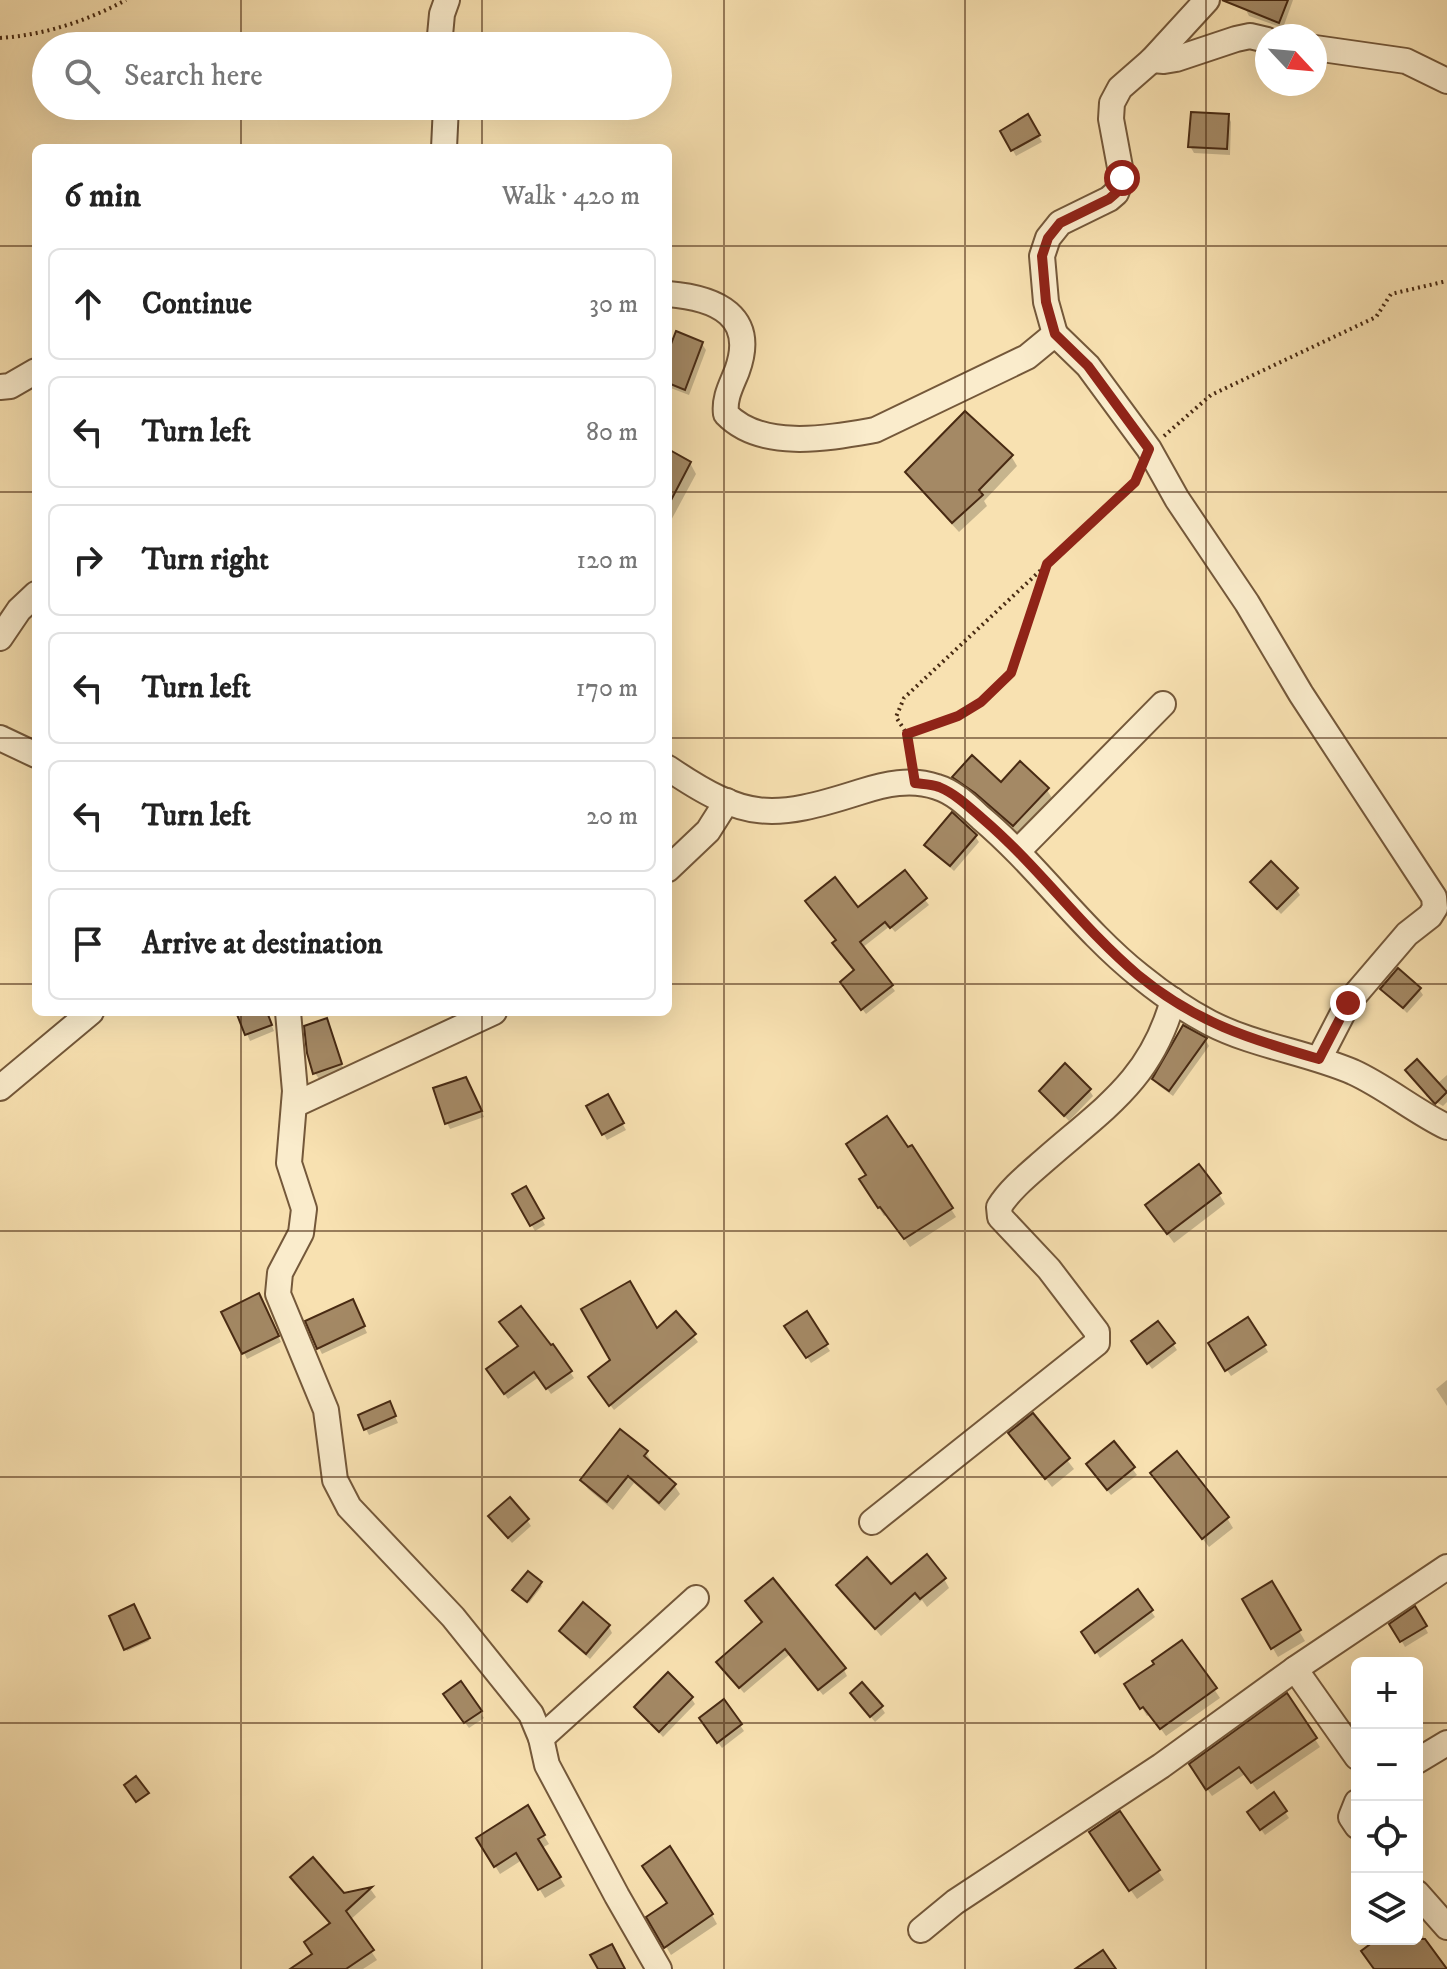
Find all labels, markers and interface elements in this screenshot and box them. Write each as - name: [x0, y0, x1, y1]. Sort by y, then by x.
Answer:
- north arrow: [1255, 24, 1327, 96]
- search box: [32, 32, 672, 120]
- icon: search: [60, 54, 104, 98]
- text: Search here: [124, 58, 263, 95]
- route start: [1104, 160, 1140, 196]
- text: 6 min: [64, 175, 141, 217]
- text: Walk · 420 m: [502, 180, 640, 213]
- icon: ahead: [66, 282, 110, 326]
- text: Continue: [142, 286, 252, 323]
- text: 30 m: [589, 288, 638, 321]
- icon: left: [66, 410, 110, 454]
- text: Turn left: [142, 414, 251, 451]
- text: 80 m: [586, 416, 638, 449]
- icon: right: [66, 538, 110, 582]
- text: Turn right: [142, 542, 269, 579]
- text: 120 m: [577, 544, 638, 577]
- icon: left: [66, 666, 110, 710]
- text: Turn left: [142, 670, 251, 707]
- text: 170 m: [576, 672, 638, 705]
- icon: left: [66, 794, 110, 838]
- text: Turn left: [142, 798, 251, 835]
- text: 20 m: [586, 800, 638, 833]
- icon: arrive: [66, 922, 110, 966]
- text: Arrive at destination: [142, 926, 383, 963]
- route end: [1330, 985, 1366, 1021]
- map controls: [1351, 1657, 1423, 1945]
- button: +: [1351, 1657, 1423, 1729]
- button: −: [1351, 1729, 1423, 1801]
- button: locate: [1351, 1801, 1423, 1873]
- button: layers: [1351, 1873, 1423, 1945]

